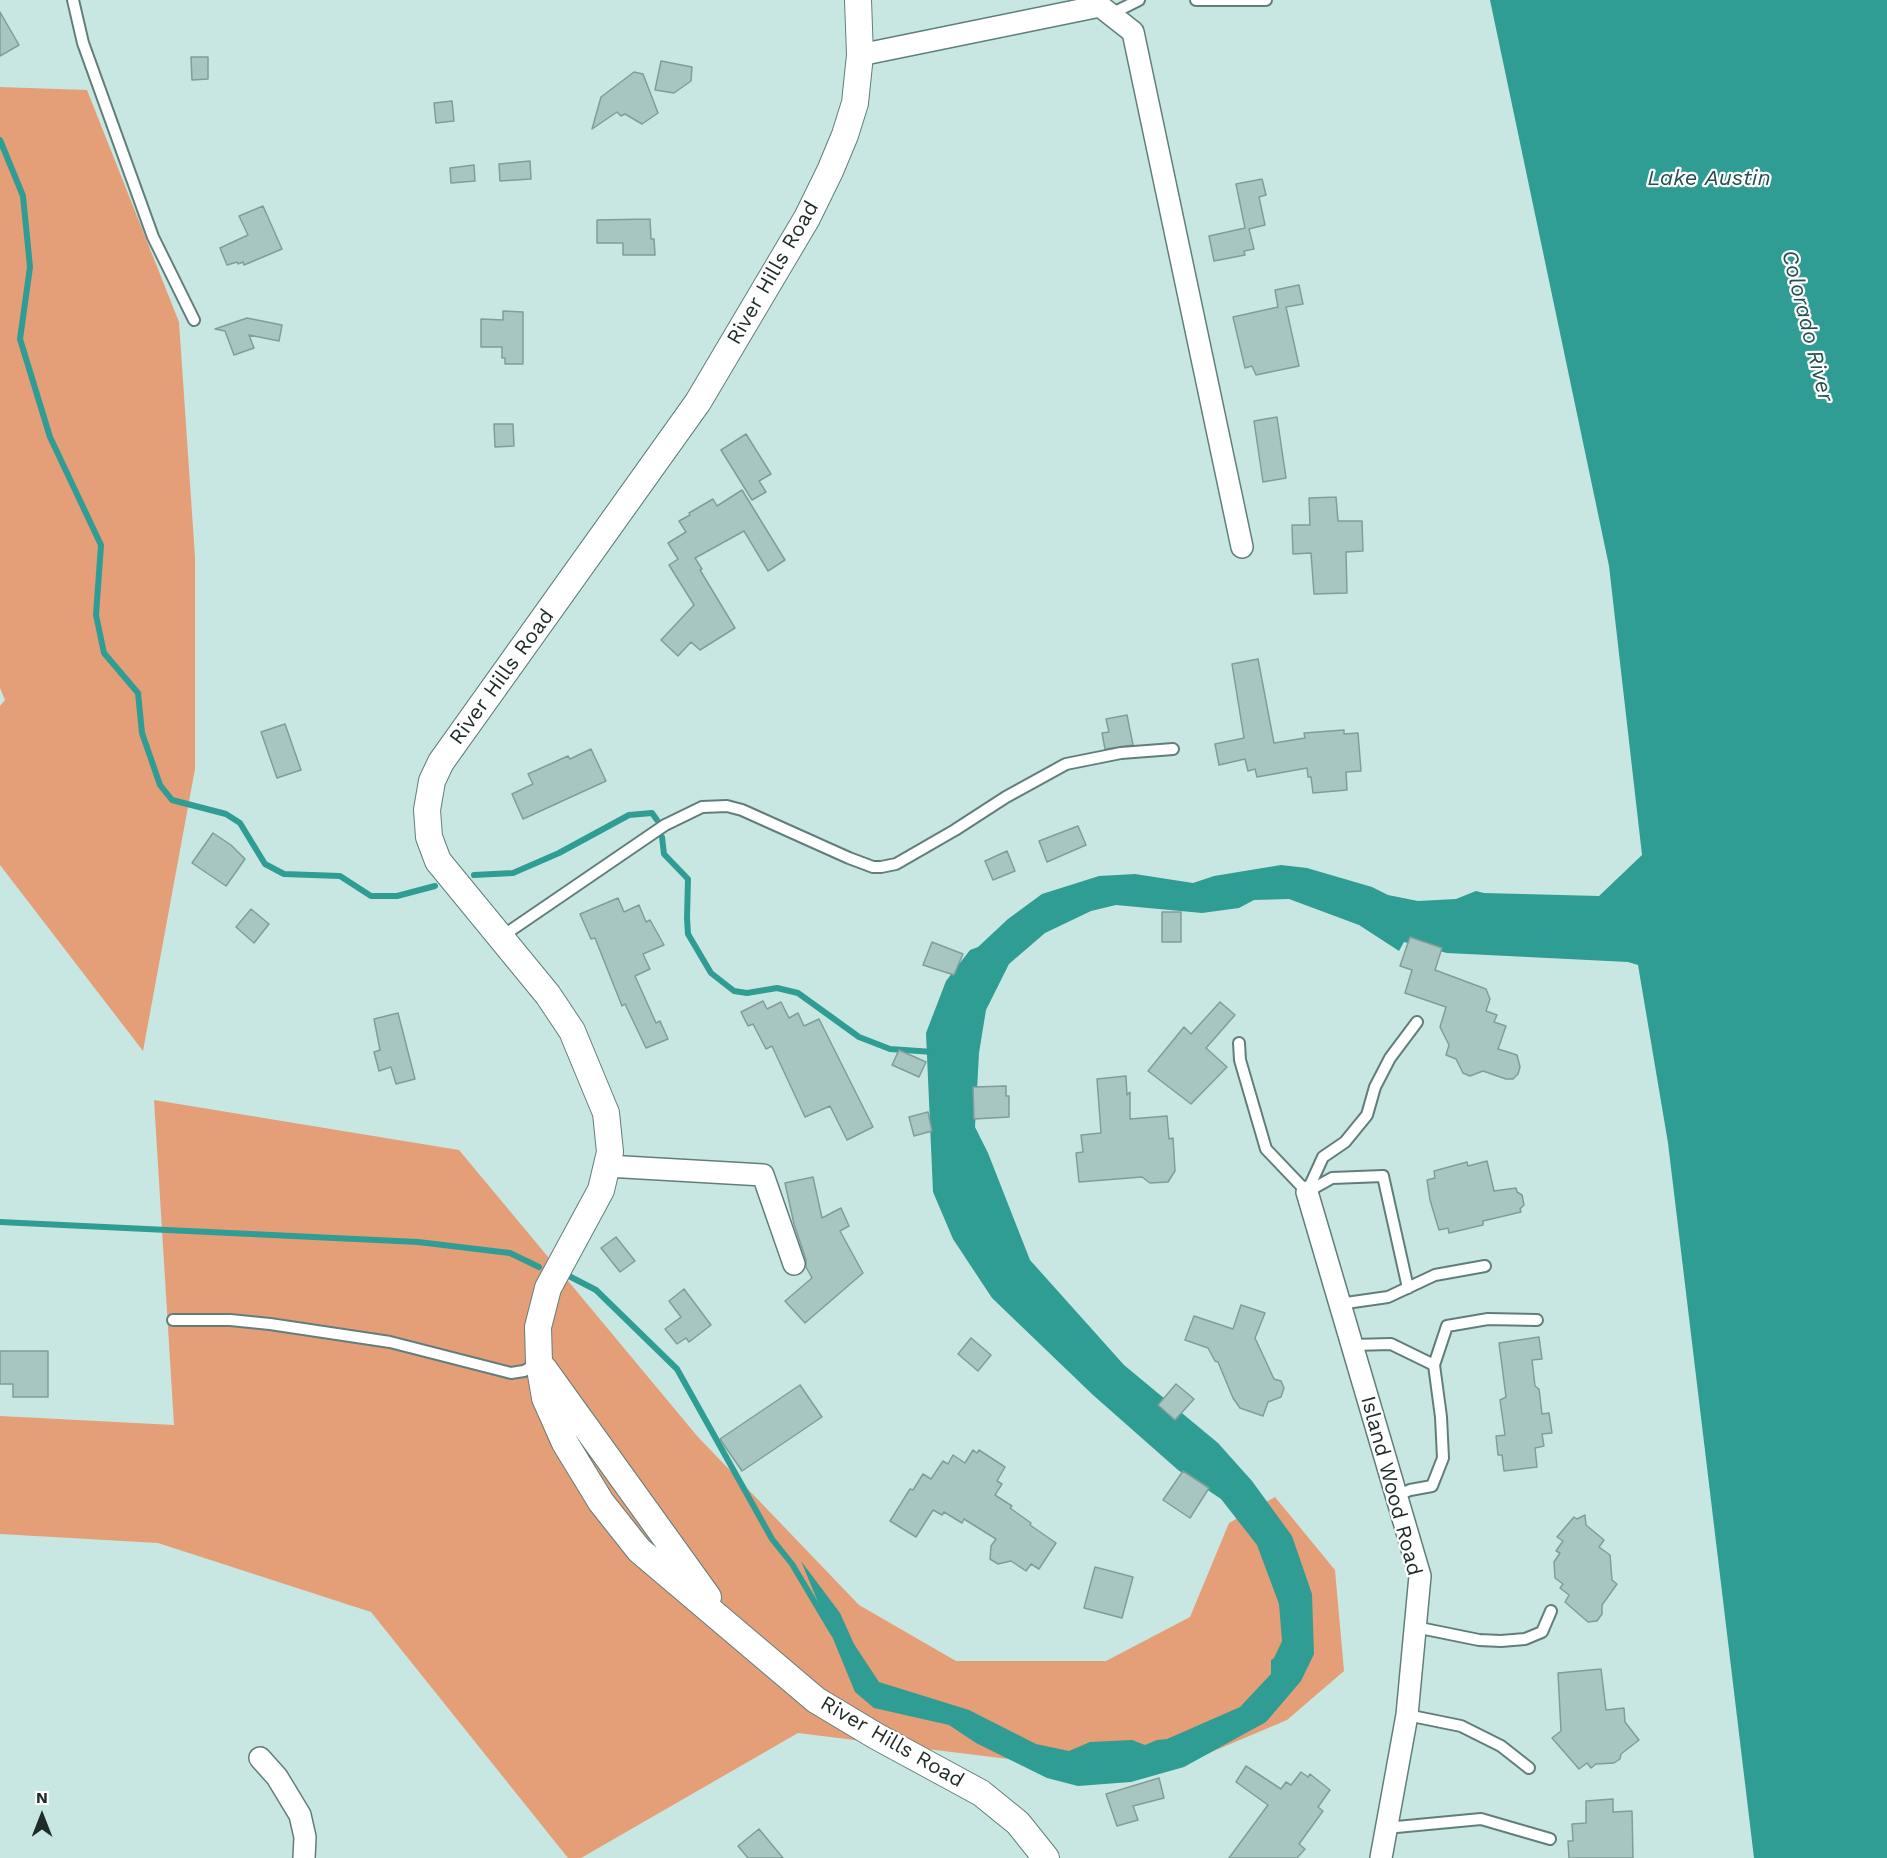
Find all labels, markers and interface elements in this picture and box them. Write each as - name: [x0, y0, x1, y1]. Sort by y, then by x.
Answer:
- water label: Lake Austin: [1647, 166, 1771, 192]
- street label: River Hills Road: [722, 197, 824, 349]
- water label: Colorado River: [1775, 248, 1839, 404]
- street label: River Hills Road: [444, 604, 560, 750]
- street label: Island Wood Road: [1355, 1393, 1427, 1579]
- street label: River Hills Road: [816, 1691, 968, 1793]
- north arrow: [12, 1786, 72, 1846]
- text: N: [36, 1788, 48, 1807]

